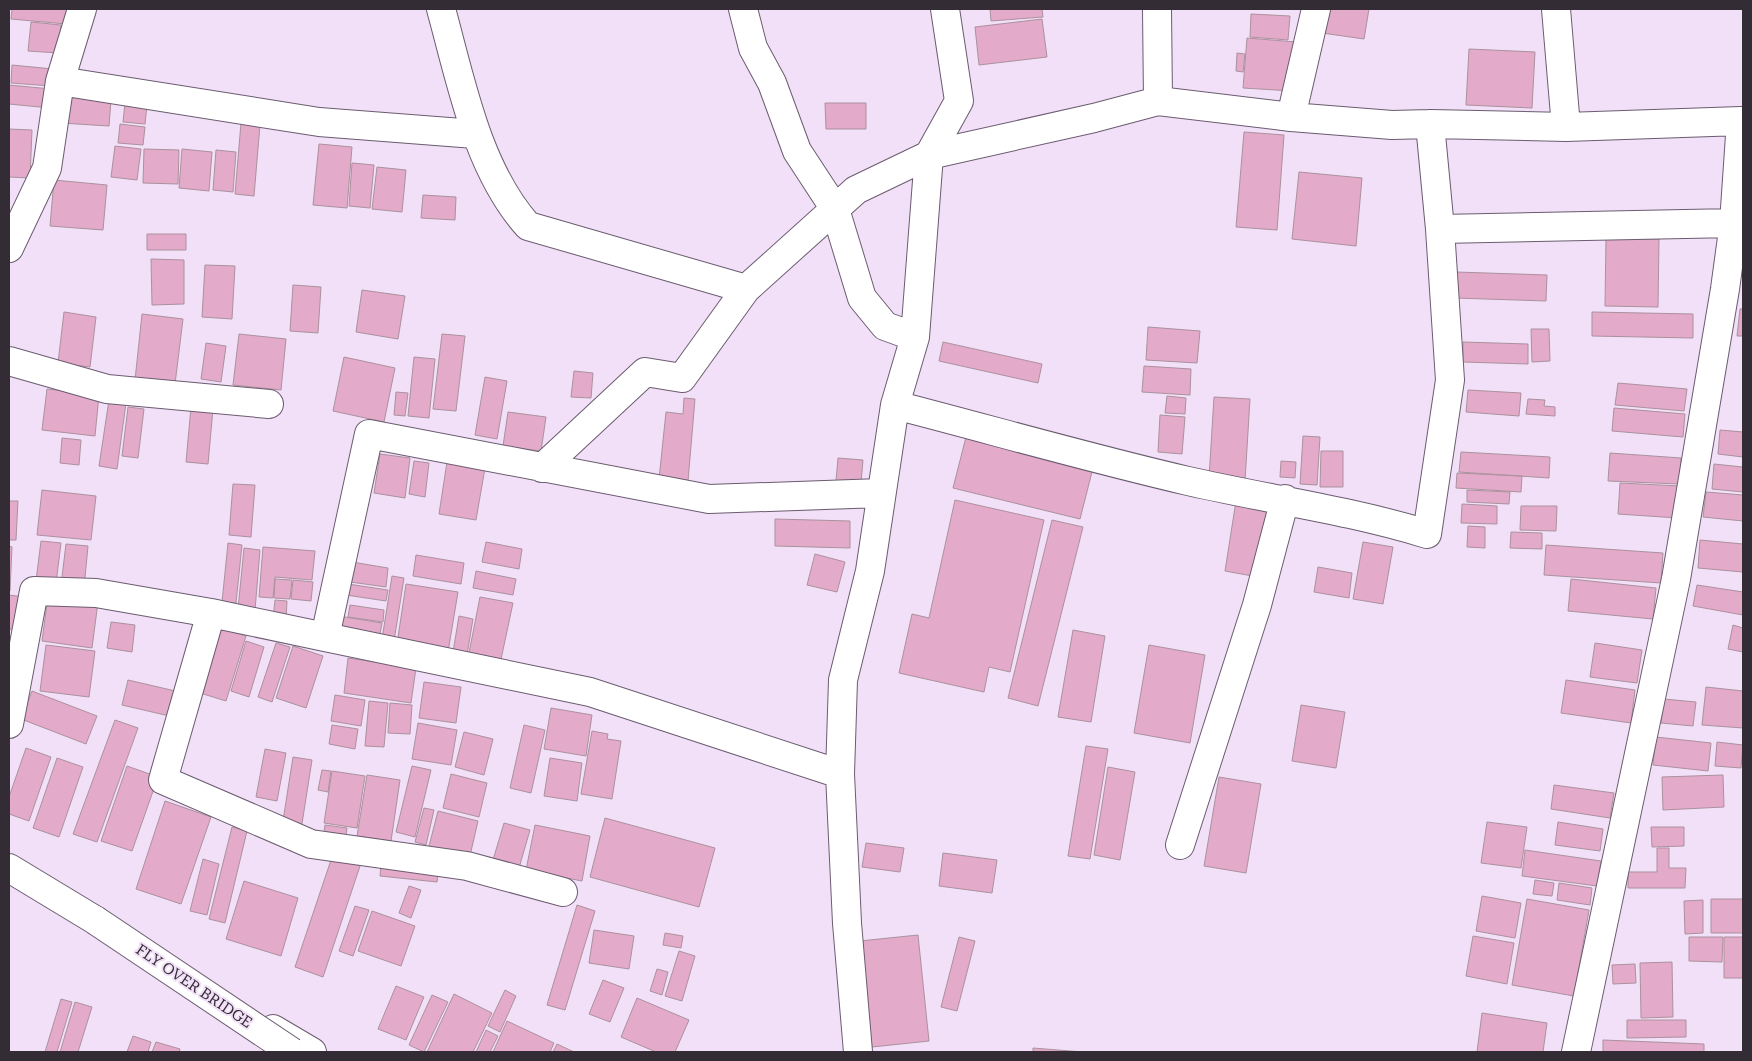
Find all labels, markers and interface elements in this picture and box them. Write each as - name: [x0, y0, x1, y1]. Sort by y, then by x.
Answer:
- street label: FLY OVER BRIDGE: [132, 940, 256, 1032]

